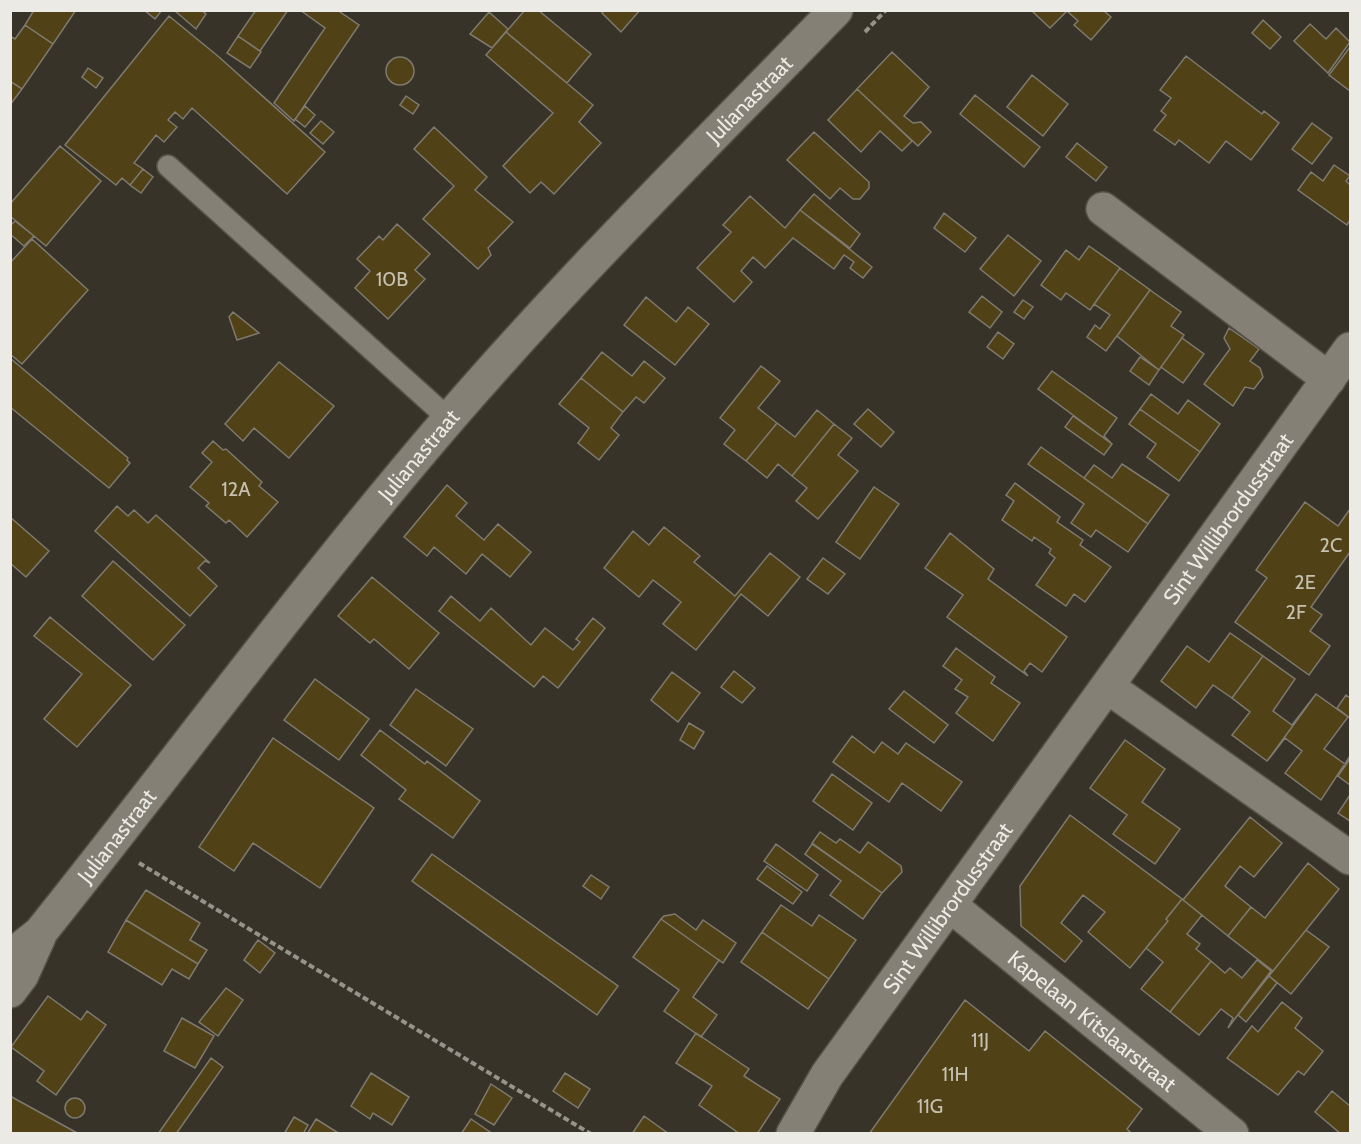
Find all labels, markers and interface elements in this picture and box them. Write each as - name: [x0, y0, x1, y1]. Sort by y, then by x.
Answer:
- street label: Julianastraat: [700, 50, 799, 150]
- house number: 10B: [376, 267, 408, 291]
- street label: Julianastraat: [372, 403, 466, 508]
- street label: Sint Willibrordusstraat: [1158, 427, 1299, 610]
- house number: 12A: [221, 477, 251, 501]
- house number: 2C: [1320, 533, 1342, 557]
- house number: 2E: [1294, 570, 1316, 594]
- house number: 2F: [1286, 600, 1307, 624]
- street label: Julianastraat: [71, 783, 162, 889]
- street label: Sint Willibrordusstraat: [877, 817, 1019, 999]
- street label: Kapelaan Kitslaarstraat: [1002, 945, 1182, 1098]
- house number: 11J: [971, 1028, 989, 1052]
- house number: 11H: [941, 1062, 969, 1086]
- house number: 11G: [917, 1094, 943, 1118]

